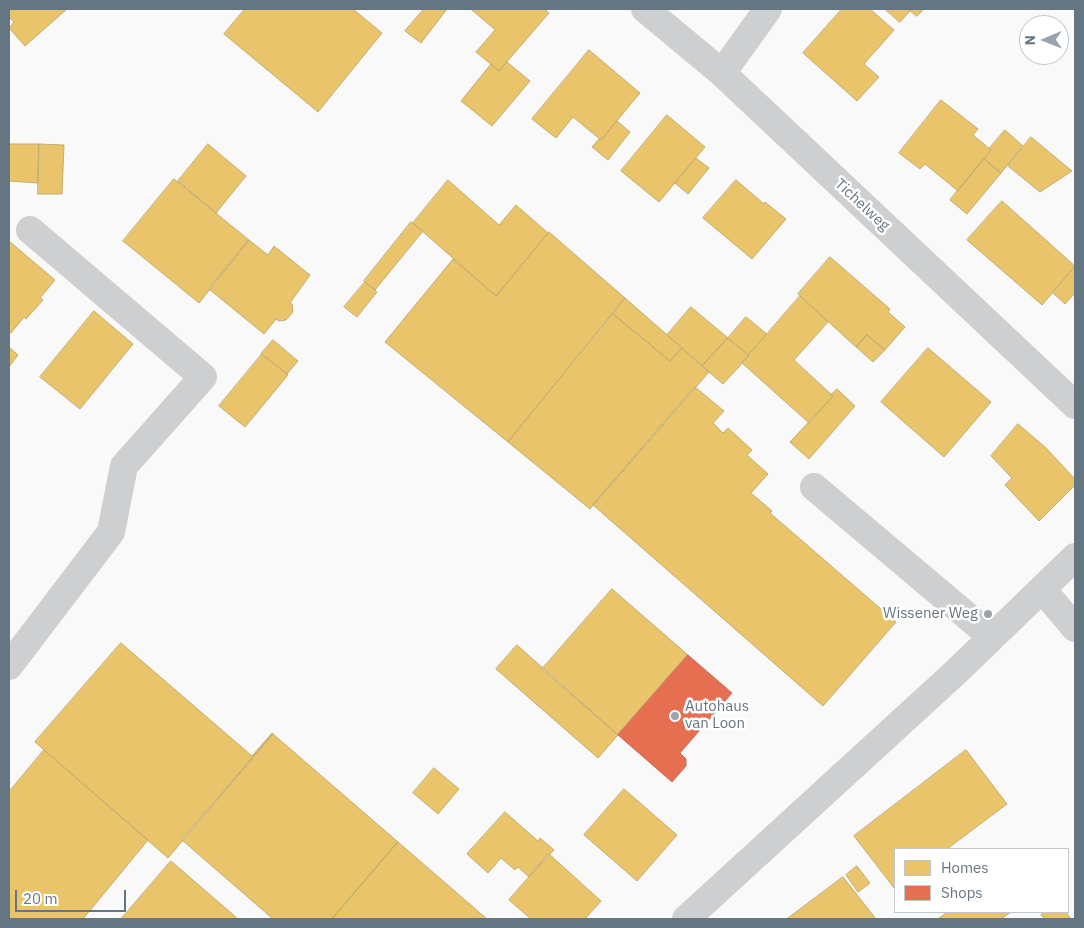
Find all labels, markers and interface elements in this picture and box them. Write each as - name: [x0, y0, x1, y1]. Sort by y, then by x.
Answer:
- north arrow: [1019, 15, 1069, 65]
- text: N: [1021, 35, 1039, 45]
- street label: Tichelweg: [831, 175, 893, 235]
- place label: Wissener Weg: [883, 605, 978, 623]
- marker: Wissener Weg: [982, 608, 994, 620]
- place label: Autohaus van Loon: [685, 698, 749, 733]
- marker: Autohaus van Loon: [669, 710, 681, 722]
- legend: [894, 848, 1069, 913]
- text: Homes: [941, 858, 989, 877]
- scale bar: [18, 880, 129, 912]
- text: Shops: [941, 883, 983, 902]
- text: 20 m: [23, 889, 58, 908]

